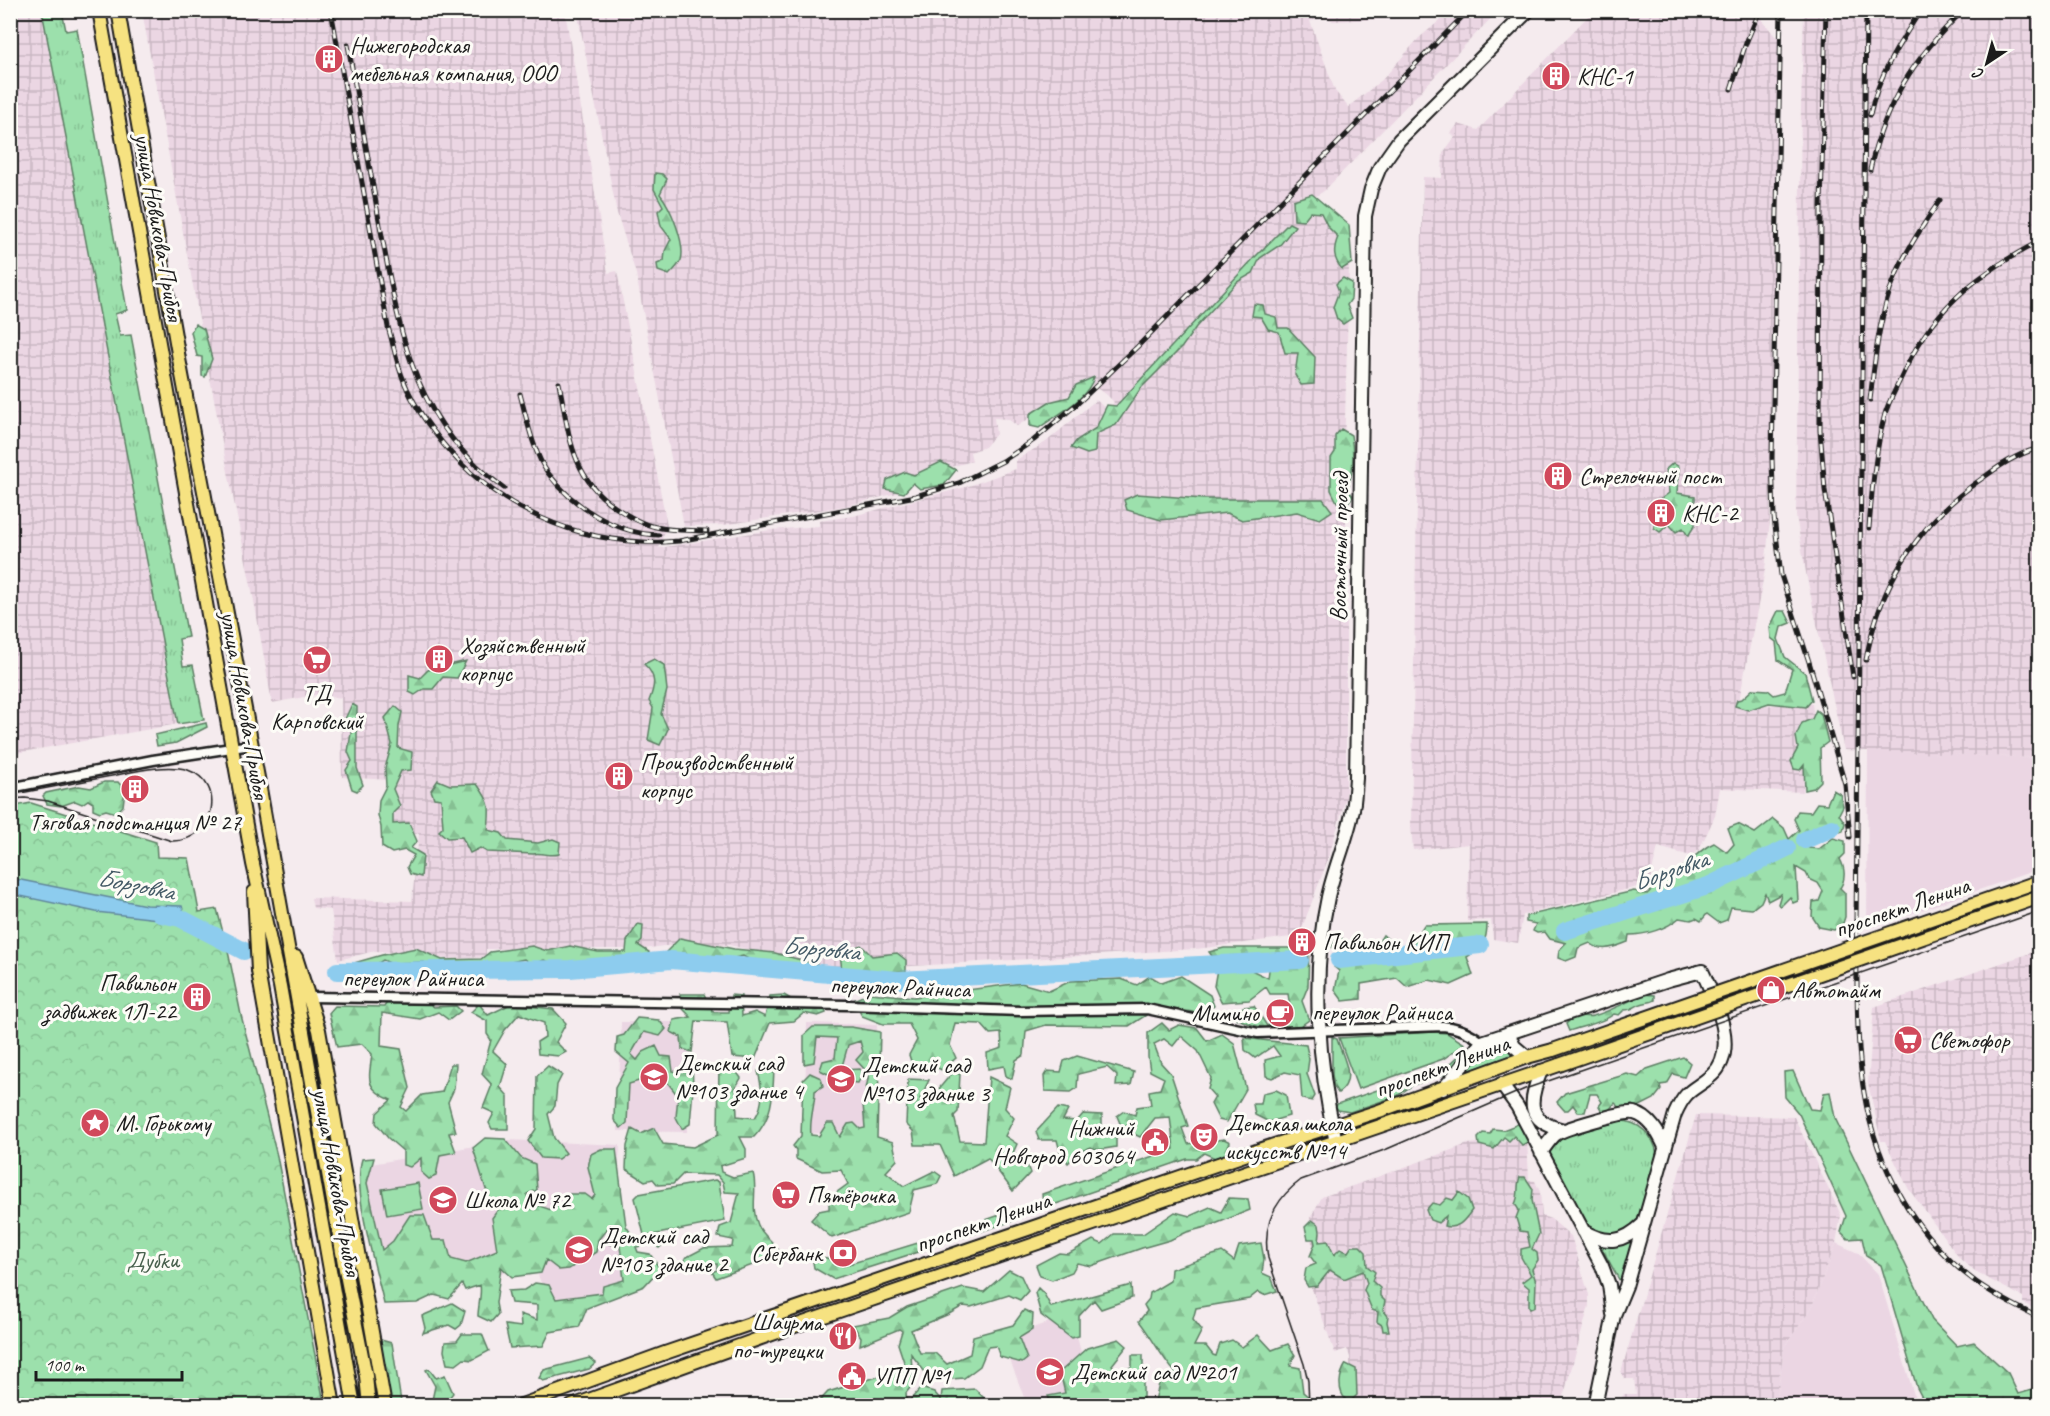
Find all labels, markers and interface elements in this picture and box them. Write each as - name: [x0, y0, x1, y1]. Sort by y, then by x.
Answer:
- place label: Нижегородская мебельная компания, ООО: [350, 30, 559, 88]
- north arrow: [1957, 33, 2017, 93]
- building icon: Нижегородская мебельная компания, ООО: [313, 43, 345, 75]
- building icon: КНС-1: [1540, 60, 1572, 92]
- place label: КНС-1: [1577, 61, 1634, 91]
- text: С: [1968, 63, 1988, 85]
- street label: улица Новикова-Прибоя: [127, 129, 191, 325]
- building icon: Стрелочный пост: [1542, 460, 1574, 492]
- place label: Стрелочный пост: [1579, 461, 1722, 491]
- street label: Восточный проезд: [1323, 470, 1355, 622]
- building icon: КНС-2: [1645, 497, 1677, 529]
- place label: КНС-2: [1682, 498, 1740, 528]
- street label: улица Новикова-Прибоя: [213, 607, 277, 803]
- place label: Хозяйственный корпус: [460, 630, 587, 688]
- building icon: Хозяйственный корпус: [423, 643, 455, 675]
- supermarket icon: ТД Карповский: [301, 644, 333, 676]
- place label: ТД Карповский: [271, 678, 365, 736]
- place label: Производственный корпус: [640, 747, 795, 805]
- building icon: Производственный корпус: [603, 760, 635, 792]
- building icon: Тяговая подстанция № 27: [119, 773, 151, 805]
- place label: Тяговая подстанция № 27: [29, 807, 242, 837]
- water label: Борзовка: [1628, 841, 1715, 899]
- water label: Борзовка: [95, 861, 180, 909]
- street label: проспект Ленина: [1831, 869, 1975, 944]
- building icon: Павильон КИП: [1286, 926, 1318, 958]
- place label: Павильон КИП: [1323, 927, 1450, 957]
- water label: Борзовка: [781, 929, 864, 969]
- street label: переулок Райниса: [343, 963, 484, 993]
- place label: Павильон задвижек 1Л-22: [40, 968, 178, 1027]
- street label: переулок Райниса: [829, 970, 972, 1004]
- shop icon: Автотайм: [1755, 974, 1787, 1006]
- place label: Автотайм: [1792, 975, 1882, 1005]
- building icon: Павильон задвижек 1Л-22: [181, 981, 213, 1013]
- cafe icon: Мимино: [1264, 997, 1296, 1029]
- street label: переулок Райниса: [1312, 997, 1453, 1027]
- place label: Мимино: [1192, 998, 1261, 1028]
- supermarket icon: Светофор: [1892, 1024, 1924, 1056]
- place label: Светофор: [1929, 1025, 2010, 1055]
- street label: проспект Ленина: [1371, 1027, 1515, 1104]
- place label: Детский сад №103 здание 4: [675, 1048, 805, 1107]
- place label: Детский сад №103 здание 3: [862, 1050, 992, 1109]
- school or university icon: Детский сад №103 здание 4: [638, 1061, 670, 1093]
- school or university icon: Детский сад №103 здание 3: [825, 1063, 857, 1095]
- street label: улица Новикова-Прибоя: [305, 1084, 369, 1280]
- place icon: М. Горькому: [79, 1107, 111, 1139]
- place label: М. Горькому: [116, 1108, 212, 1138]
- place label: Детская школа искусств №14: [1225, 1108, 1353, 1166]
- place label: Нижний Новгород 603064: [993, 1113, 1136, 1171]
- theatre icon: Детская школа искусств №14: [1188, 1121, 1220, 1153]
- public building icon: Нижний Новгород 603064: [1139, 1126, 1171, 1158]
- supermarket icon: Пятёрочка: [770, 1179, 802, 1211]
- place label: Пятёрочка: [807, 1180, 896, 1210]
- school or university icon: Школа № 72: [427, 1184, 459, 1216]
- street label: проспект Ленина: [912, 1184, 1056, 1259]
- place label: Школа № 72: [464, 1185, 572, 1215]
- place label: Детский сад №103 здание 2: [600, 1221, 730, 1280]
- school or university icon: Детский сад №103 здание 2: [563, 1234, 595, 1266]
- bank icon: Сбербанк: [827, 1237, 859, 1269]
- place label: Сбербанк: [751, 1238, 824, 1268]
- park label: Дубки: [127, 1245, 181, 1275]
- place label: Шаурма по-турецки: [733, 1307, 824, 1365]
- restaurant icon: Шаурма по-турецки: [827, 1320, 859, 1352]
- scale bar: [36, 1344, 182, 1382]
- text: 100 m: [45, 1354, 86, 1376]
- school or university icon: Детский сад №201: [1034, 1356, 1066, 1388]
- place label: Детский сад №201: [1071, 1357, 1238, 1387]
- public building icon: УПП №1: [836, 1360, 868, 1392]
- place label: УПП №1: [873, 1361, 952, 1391]

